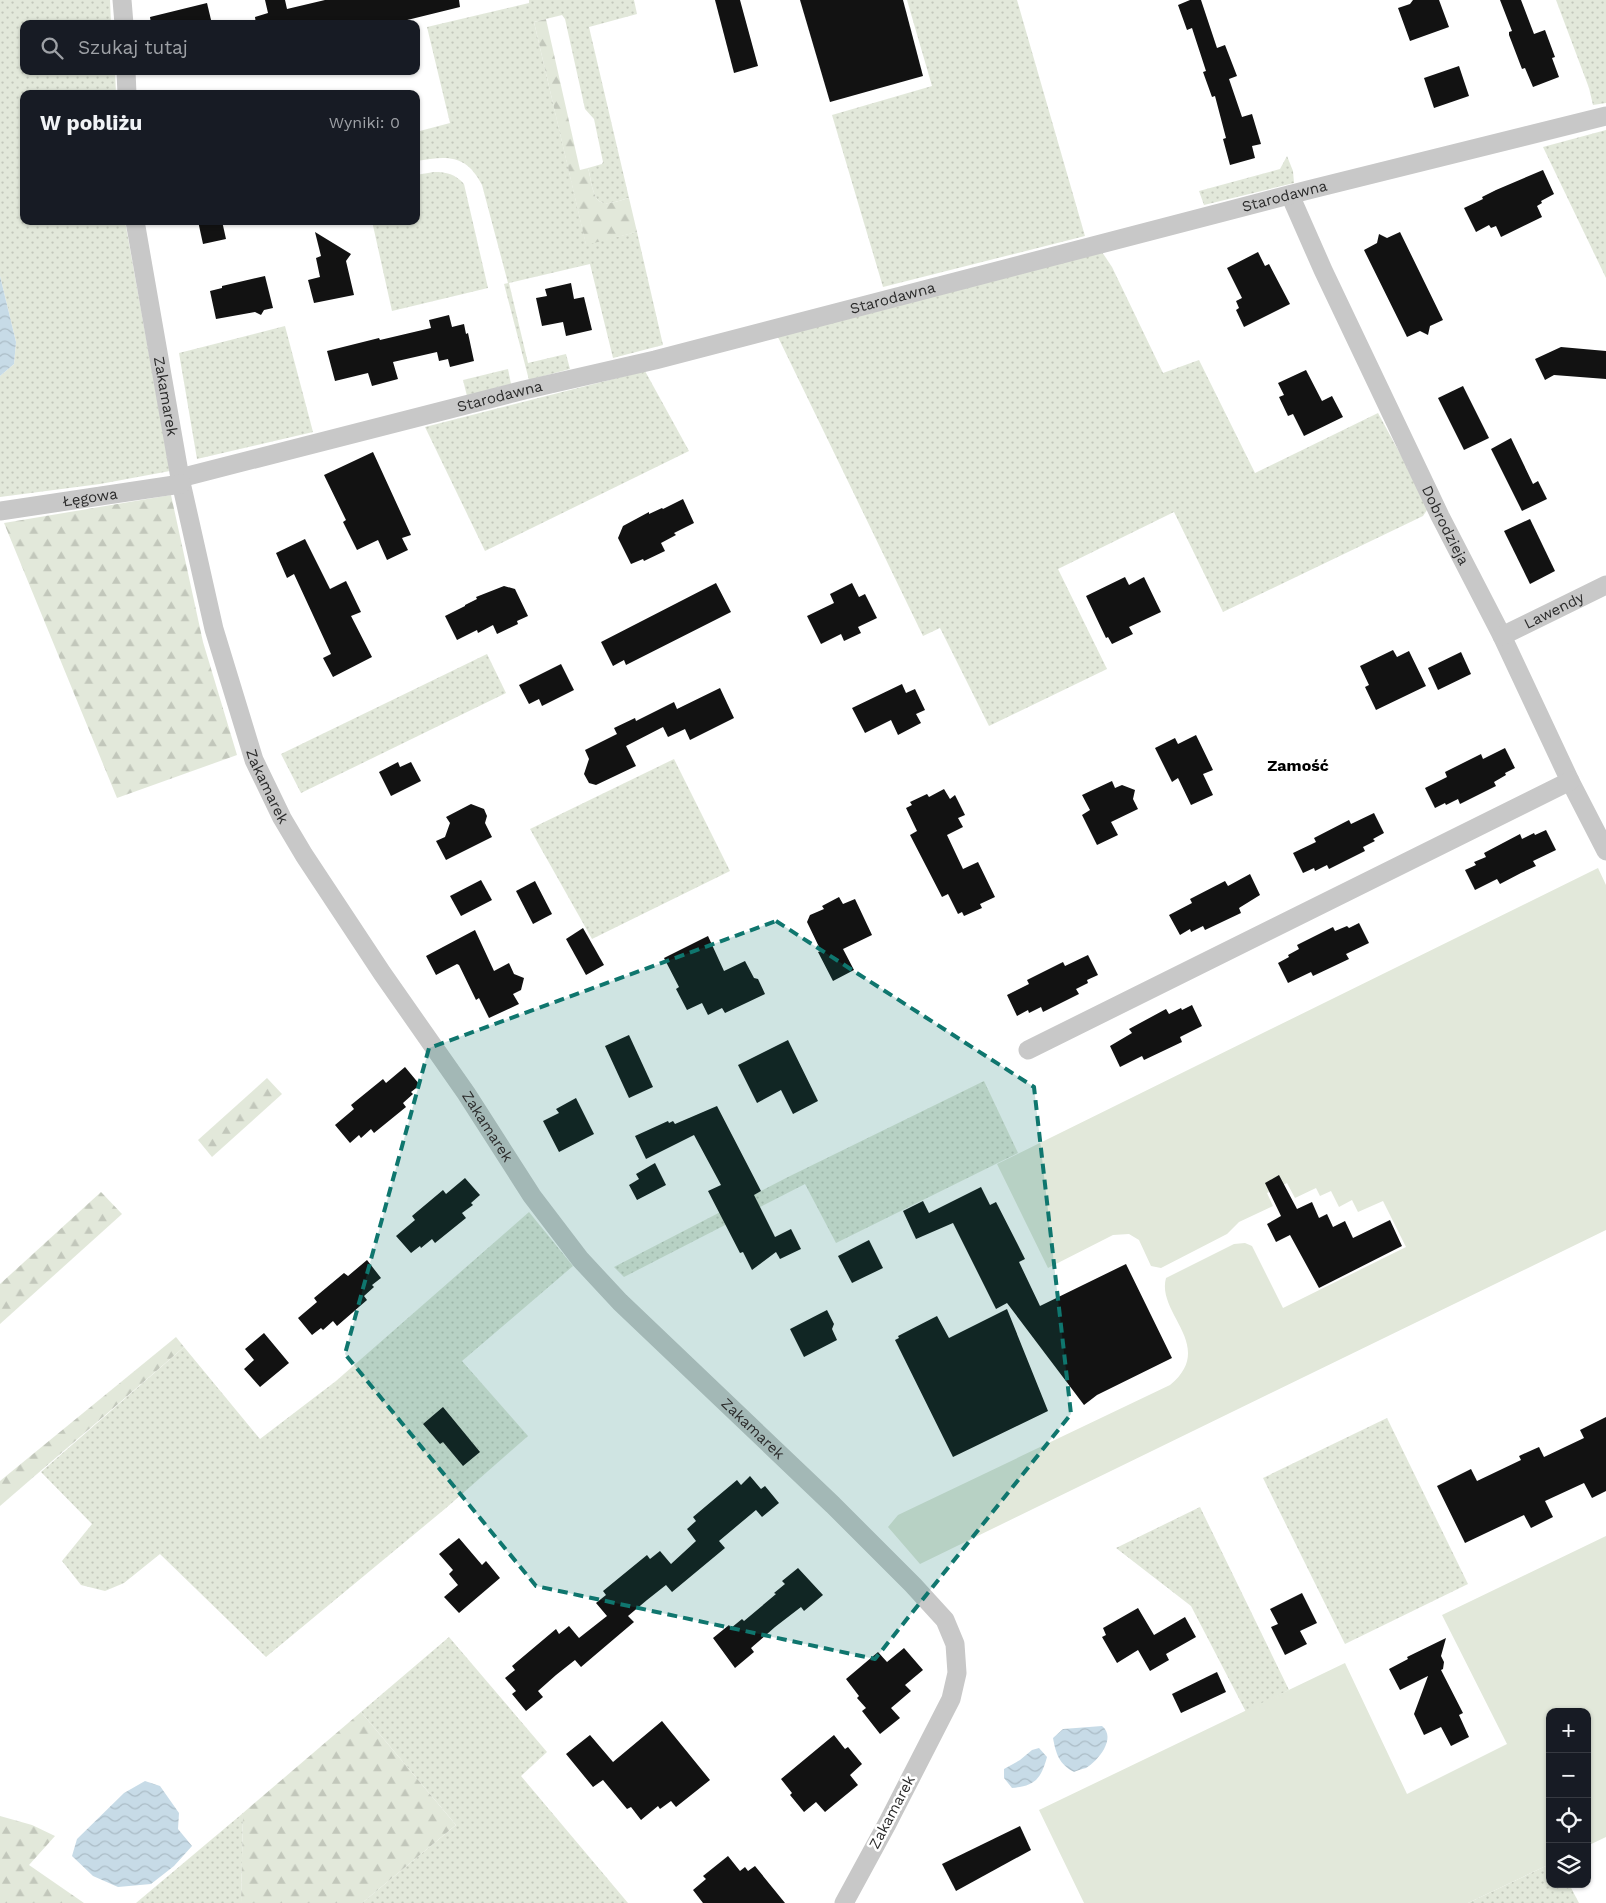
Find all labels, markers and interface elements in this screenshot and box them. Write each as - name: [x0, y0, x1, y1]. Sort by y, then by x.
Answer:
- search box: [20, 20, 420, 75]
- icon: search: [38, 34, 66, 62]
- text: Szukaj tutaj: [78, 36, 188, 59]
- text: W pobliżu: [40, 110, 142, 135]
- text: Wyniki: 0: [329, 113, 400, 132]
- street label: Starodawna: [1240, 176, 1330, 216]
- street label: Starodawna: [848, 278, 938, 318]
- street label: Zakamarek: [150, 355, 182, 438]
- street label: Starodawna: [455, 377, 545, 416]
- street label: Dobrodzieja: [1418, 483, 1473, 569]
- street label: Łęgowa: [61, 485, 119, 511]
- street label: Lawendy: [1521, 588, 1587, 633]
- street label: Zakamarek: [242, 747, 293, 828]
- district label: Zamość: [1267, 756, 1329, 775]
- street label: Zakamarek: [458, 1088, 517, 1166]
- street label: Zakamarek: [718, 1394, 789, 1463]
- map controls: [1546, 1708, 1591, 1888]
- button: +: [1546, 1708, 1591, 1753]
- button: −: [1546, 1753, 1591, 1798]
- street label: Zakamarek: [865, 1772, 919, 1852]
- button: locate: [1546, 1798, 1591, 1843]
- button: layers: [1546, 1843, 1591, 1888]

